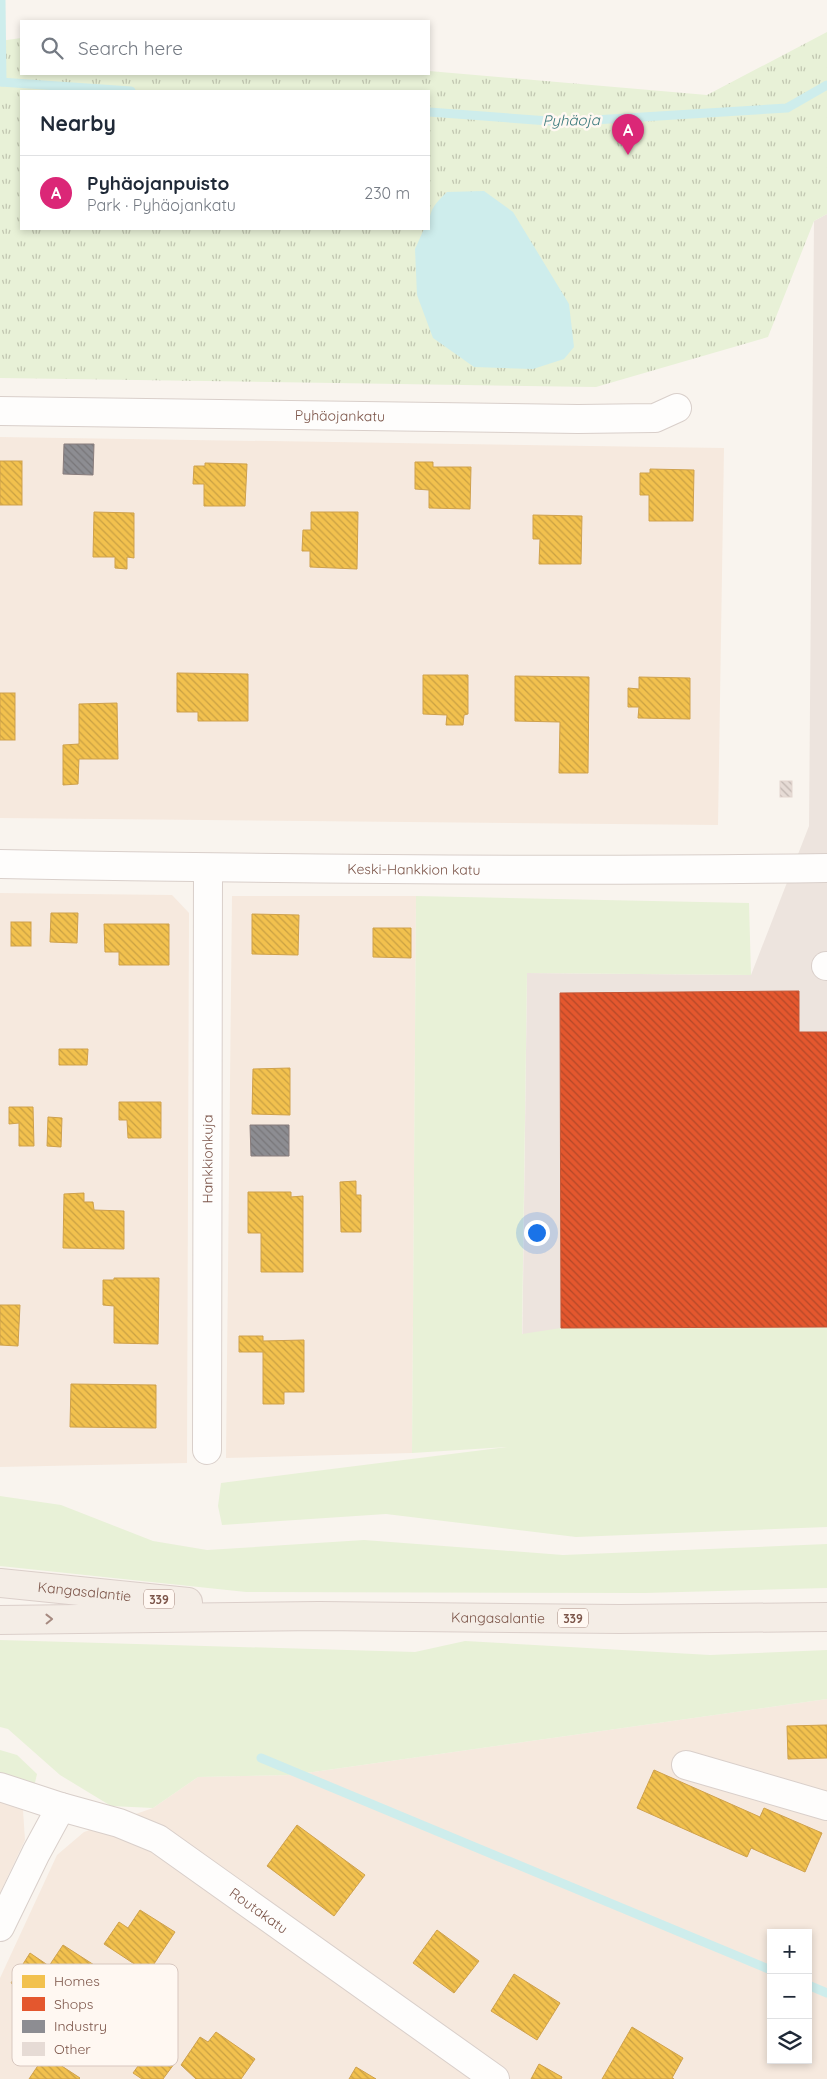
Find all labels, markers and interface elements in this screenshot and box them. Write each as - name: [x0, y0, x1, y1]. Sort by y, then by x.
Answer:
- search box: [20, 20, 430, 75]
- icon: search: [38, 34, 66, 62]
- text: Search here: [78, 36, 183, 60]
- text: Nearby: [40, 110, 116, 136]
- water label: Pyhäoja: [542, 110, 601, 130]
- pin: A: [612, 114, 644, 155]
- text: Pyhäojanpuisto: [87, 171, 229, 195]
- text: A: [51, 183, 61, 203]
- text: 230 m: [364, 183, 410, 203]
- text: Park · Pyhäojankatu: [87, 195, 236, 215]
- street label: Pyhäojankatu: [295, 406, 385, 425]
- street label: Keski-Hankkion katu: [347, 860, 481, 879]
- street label: Hankkionkuja: [198, 1115, 217, 1203]
- your location: [524, 1220, 550, 1246]
- street label: Kangasalantie: [37, 1578, 132, 1605]
- road number: 339: [144, 1590, 174, 1608]
- street label: Kangasalantie: [451, 1608, 545, 1627]
- road number: 339: [558, 1609, 588, 1628]
- one-way arrow: [45, 1614, 53, 1624]
- street label: Routakatu: [226, 1884, 291, 1938]
- map controls: [767, 1929, 812, 2064]
- button: +: [767, 1929, 812, 1974]
- legend: [12, 1964, 178, 2066]
- text: Homes: [54, 1972, 100, 1990]
- button: −: [767, 1974, 812, 2019]
- text: Shops: [54, 1995, 93, 2013]
- text: Industry: [54, 2017, 107, 2035]
- button: layers: [767, 2019, 812, 2064]
- text: Other: [54, 2040, 91, 2058]

